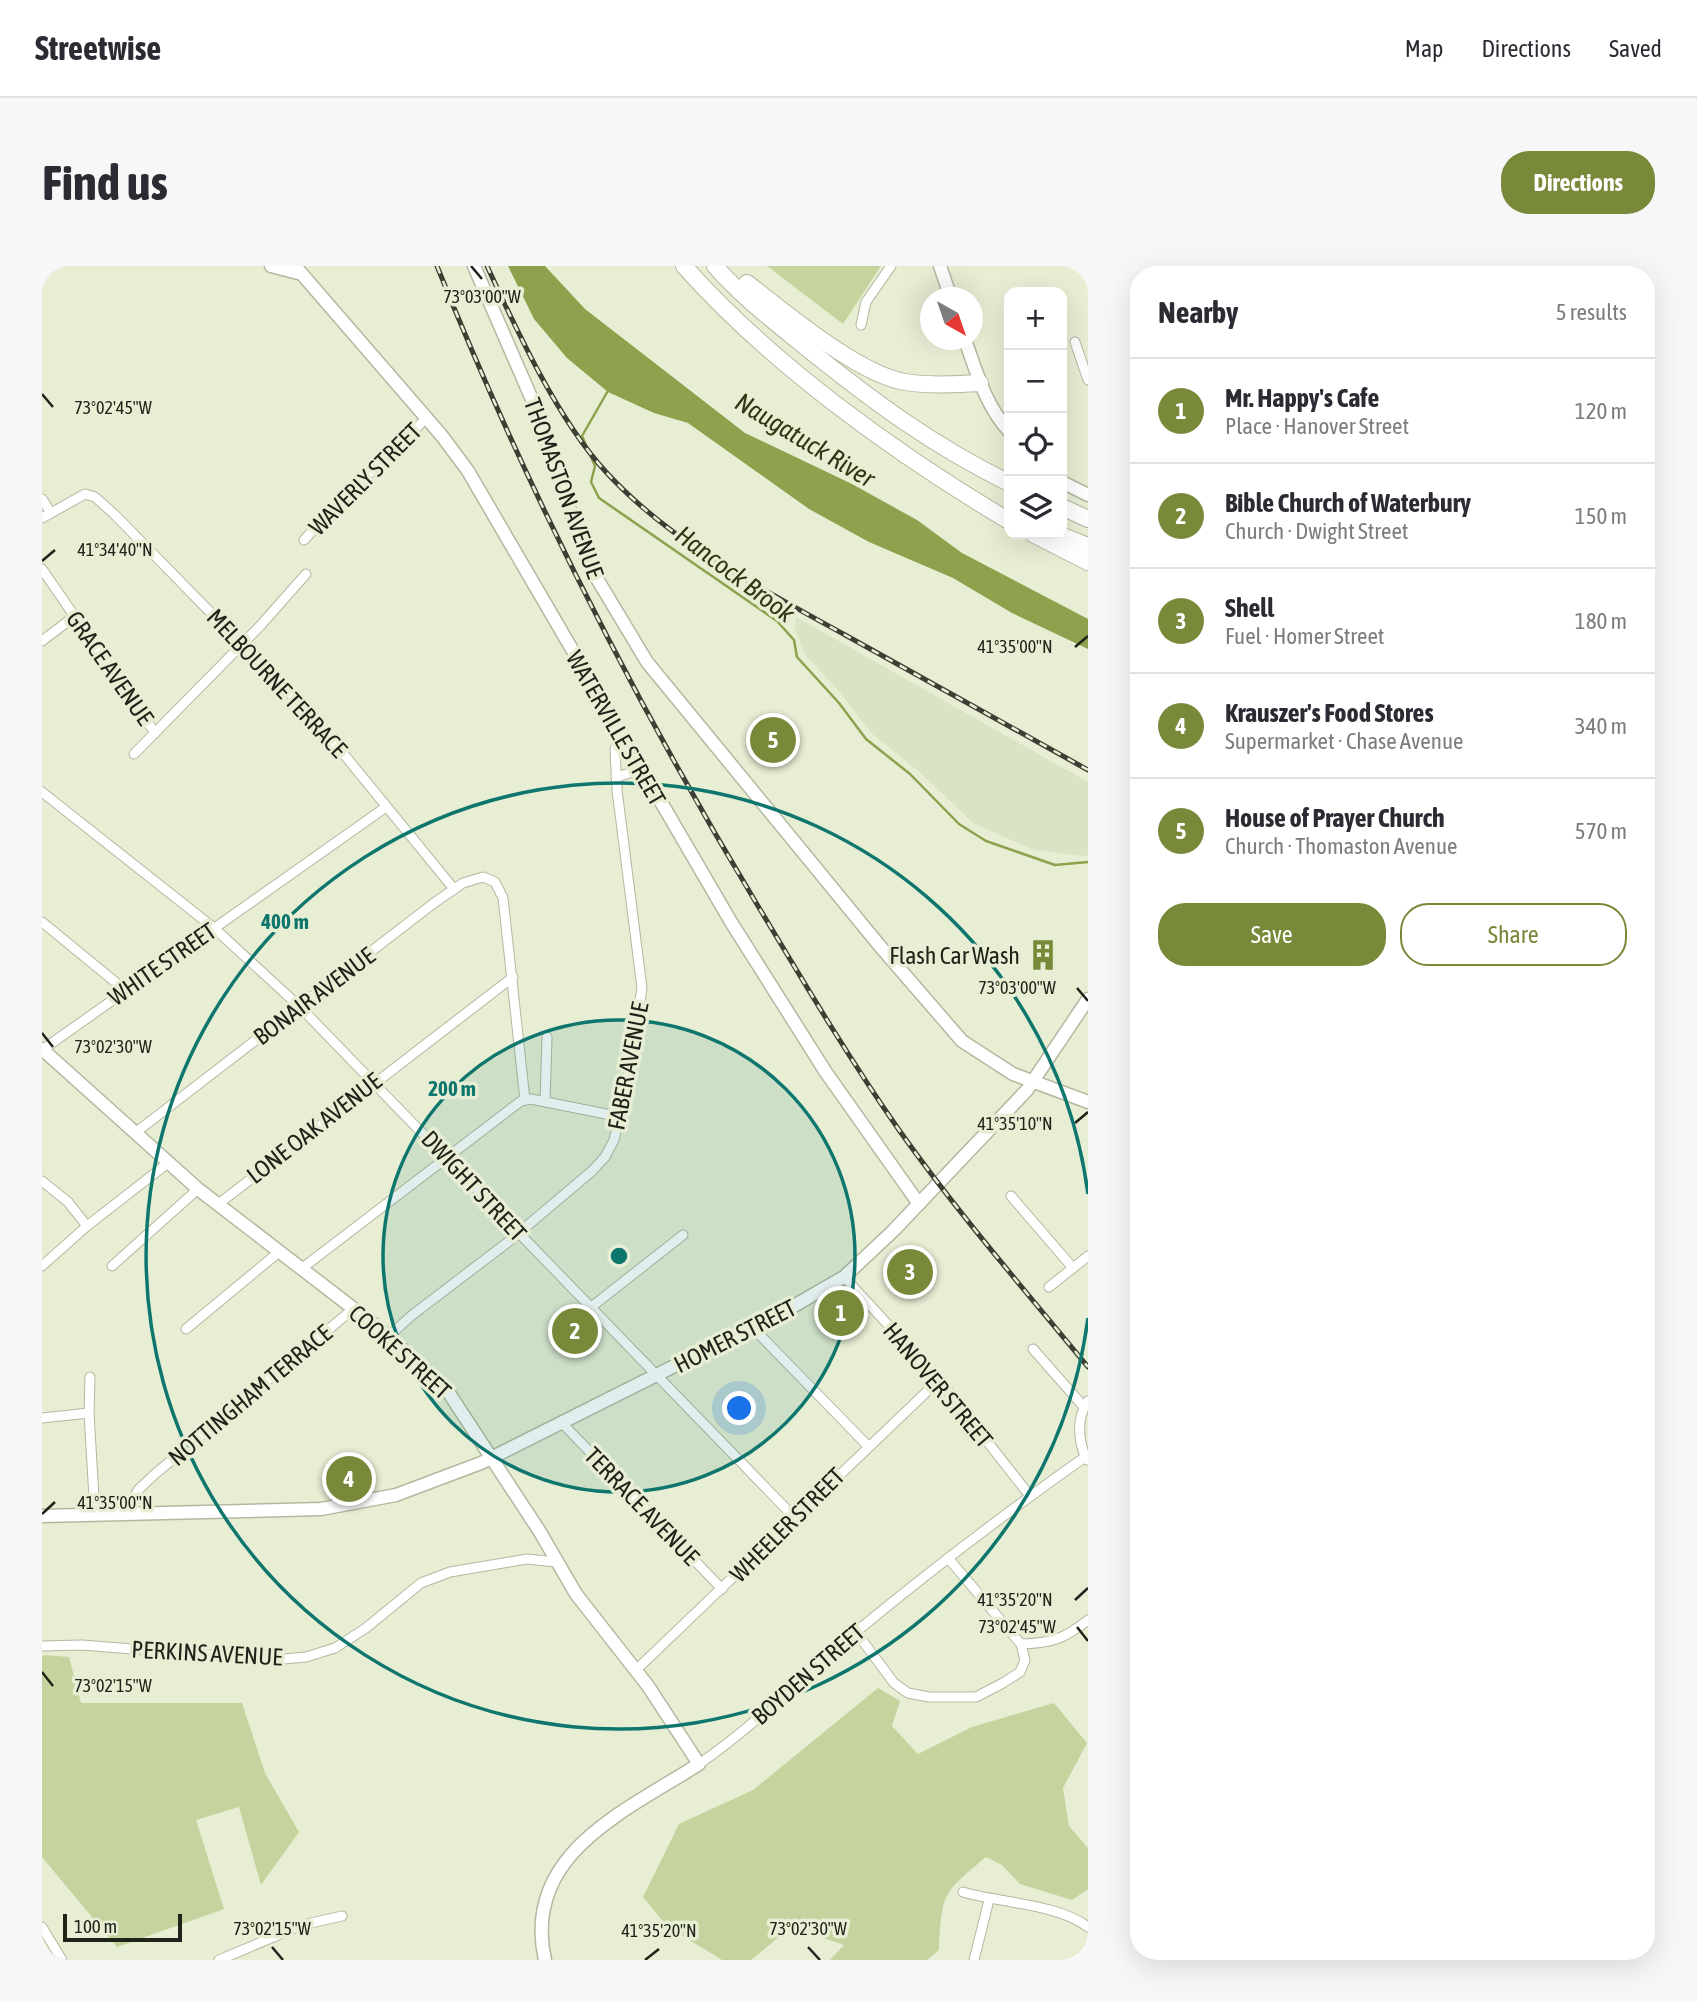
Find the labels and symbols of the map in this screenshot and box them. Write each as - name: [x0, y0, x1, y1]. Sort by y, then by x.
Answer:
- text: 73°03'00"W: [443, 286, 521, 307]
- north arrow: [920, 287, 983, 350]
- water label: Naugatuck River: [730, 387, 881, 494]
- street label: THOMASTON AVENUE: [519, 394, 609, 582]
- text: 73°02'45"W: [74, 397, 152, 418]
- street label: WAVERLY STREET: [303, 417, 427, 541]
- water label: Hancock Brook: [670, 519, 801, 629]
- text: 41°34'40"N: [77, 539, 153, 560]
- street label: MELBOURNE TERRACE: [202, 603, 352, 763]
- street label: GRACE AVENUE: [61, 606, 159, 730]
- text: 41°35'00"N: [977, 636, 1053, 657]
- street label: WATERVILLE STREET: [561, 646, 671, 810]
- pin: 5: [750, 714, 796, 766]
- text: 400 m: [260, 909, 309, 933]
- street label: WHITE STREET: [103, 917, 221, 1011]
- building icon: Flash Car Wash: [1026, 938, 1060, 972]
- street label: BONAIR AVENUE: [248, 942, 380, 1050]
- place label: Flash Car Wash: [889, 942, 1020, 969]
- text: 73°03'00"W: [978, 977, 1056, 998]
- street label: FABER AVENUE: [602, 1000, 654, 1132]
- text: 73°02'30"W: [74, 1036, 152, 1057]
- street label: LONE OAK AVENUE: [241, 1067, 387, 1189]
- text: 200 m: [428, 1076, 476, 1100]
- text: 41°35'10"N: [977, 1113, 1053, 1134]
- street label: DWIGHT STREET: [416, 1125, 532, 1247]
- centre of rings: [607, 1244, 631, 1268]
- pin: 3: [887, 1246, 933, 1298]
- pin: 1: [818, 1287, 864, 1339]
- street label: HOMER STREET: [670, 1294, 801, 1378]
- street label: COOKE STREET: [344, 1299, 457, 1405]
- pin: 2: [552, 1305, 598, 1357]
- street label: HANOVER STREET: [878, 1317, 998, 1453]
- street label: NOTTINGHAM TERRACE: [163, 1319, 337, 1471]
- your location: [722, 1391, 756, 1425]
- street label: TERRACE AVENUE: [579, 1442, 705, 1570]
- pin: 4: [326, 1453, 372, 1505]
- street label: WHEELER STREET: [724, 1462, 850, 1588]
- text: 41°35'00"N: [77, 1492, 153, 1513]
- text: 41°35'20"N: [977, 1589, 1053, 1610]
- text: 73°02'45"W: [978, 1616, 1056, 1637]
- street label: BOYDEN STREET: [746, 1618, 870, 1730]
- street label: PERKINS AVENUE: [131, 1636, 283, 1670]
- text: 73°02'15"W: [74, 1675, 152, 1696]
- scale bar: [63, 1911, 182, 1943]
- text: 73°02'15"W: [233, 1918, 311, 1939]
- text: 73°02'30"W: [769, 1918, 847, 1939]
- text: 41°35'20"N: [621, 1920, 697, 1941]

